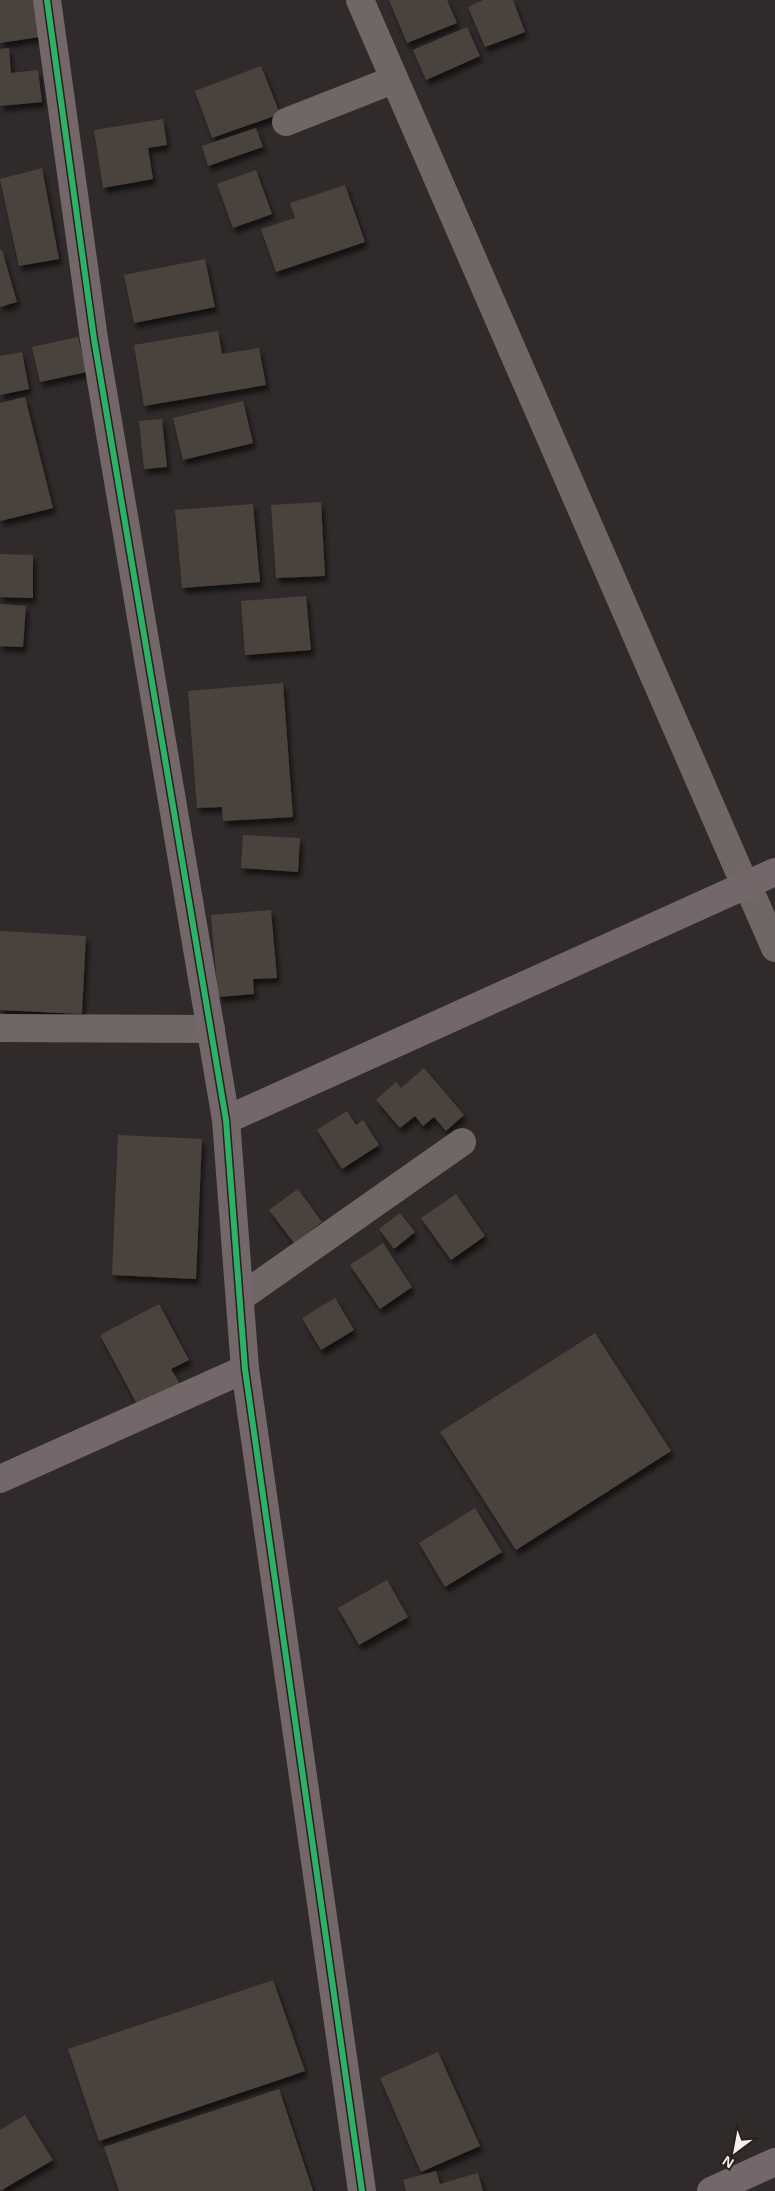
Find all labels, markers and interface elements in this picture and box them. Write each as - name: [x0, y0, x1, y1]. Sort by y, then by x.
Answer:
- north arrow: [710, 2126, 760, 2176]
- text: N: [720, 2153, 737, 2171]

